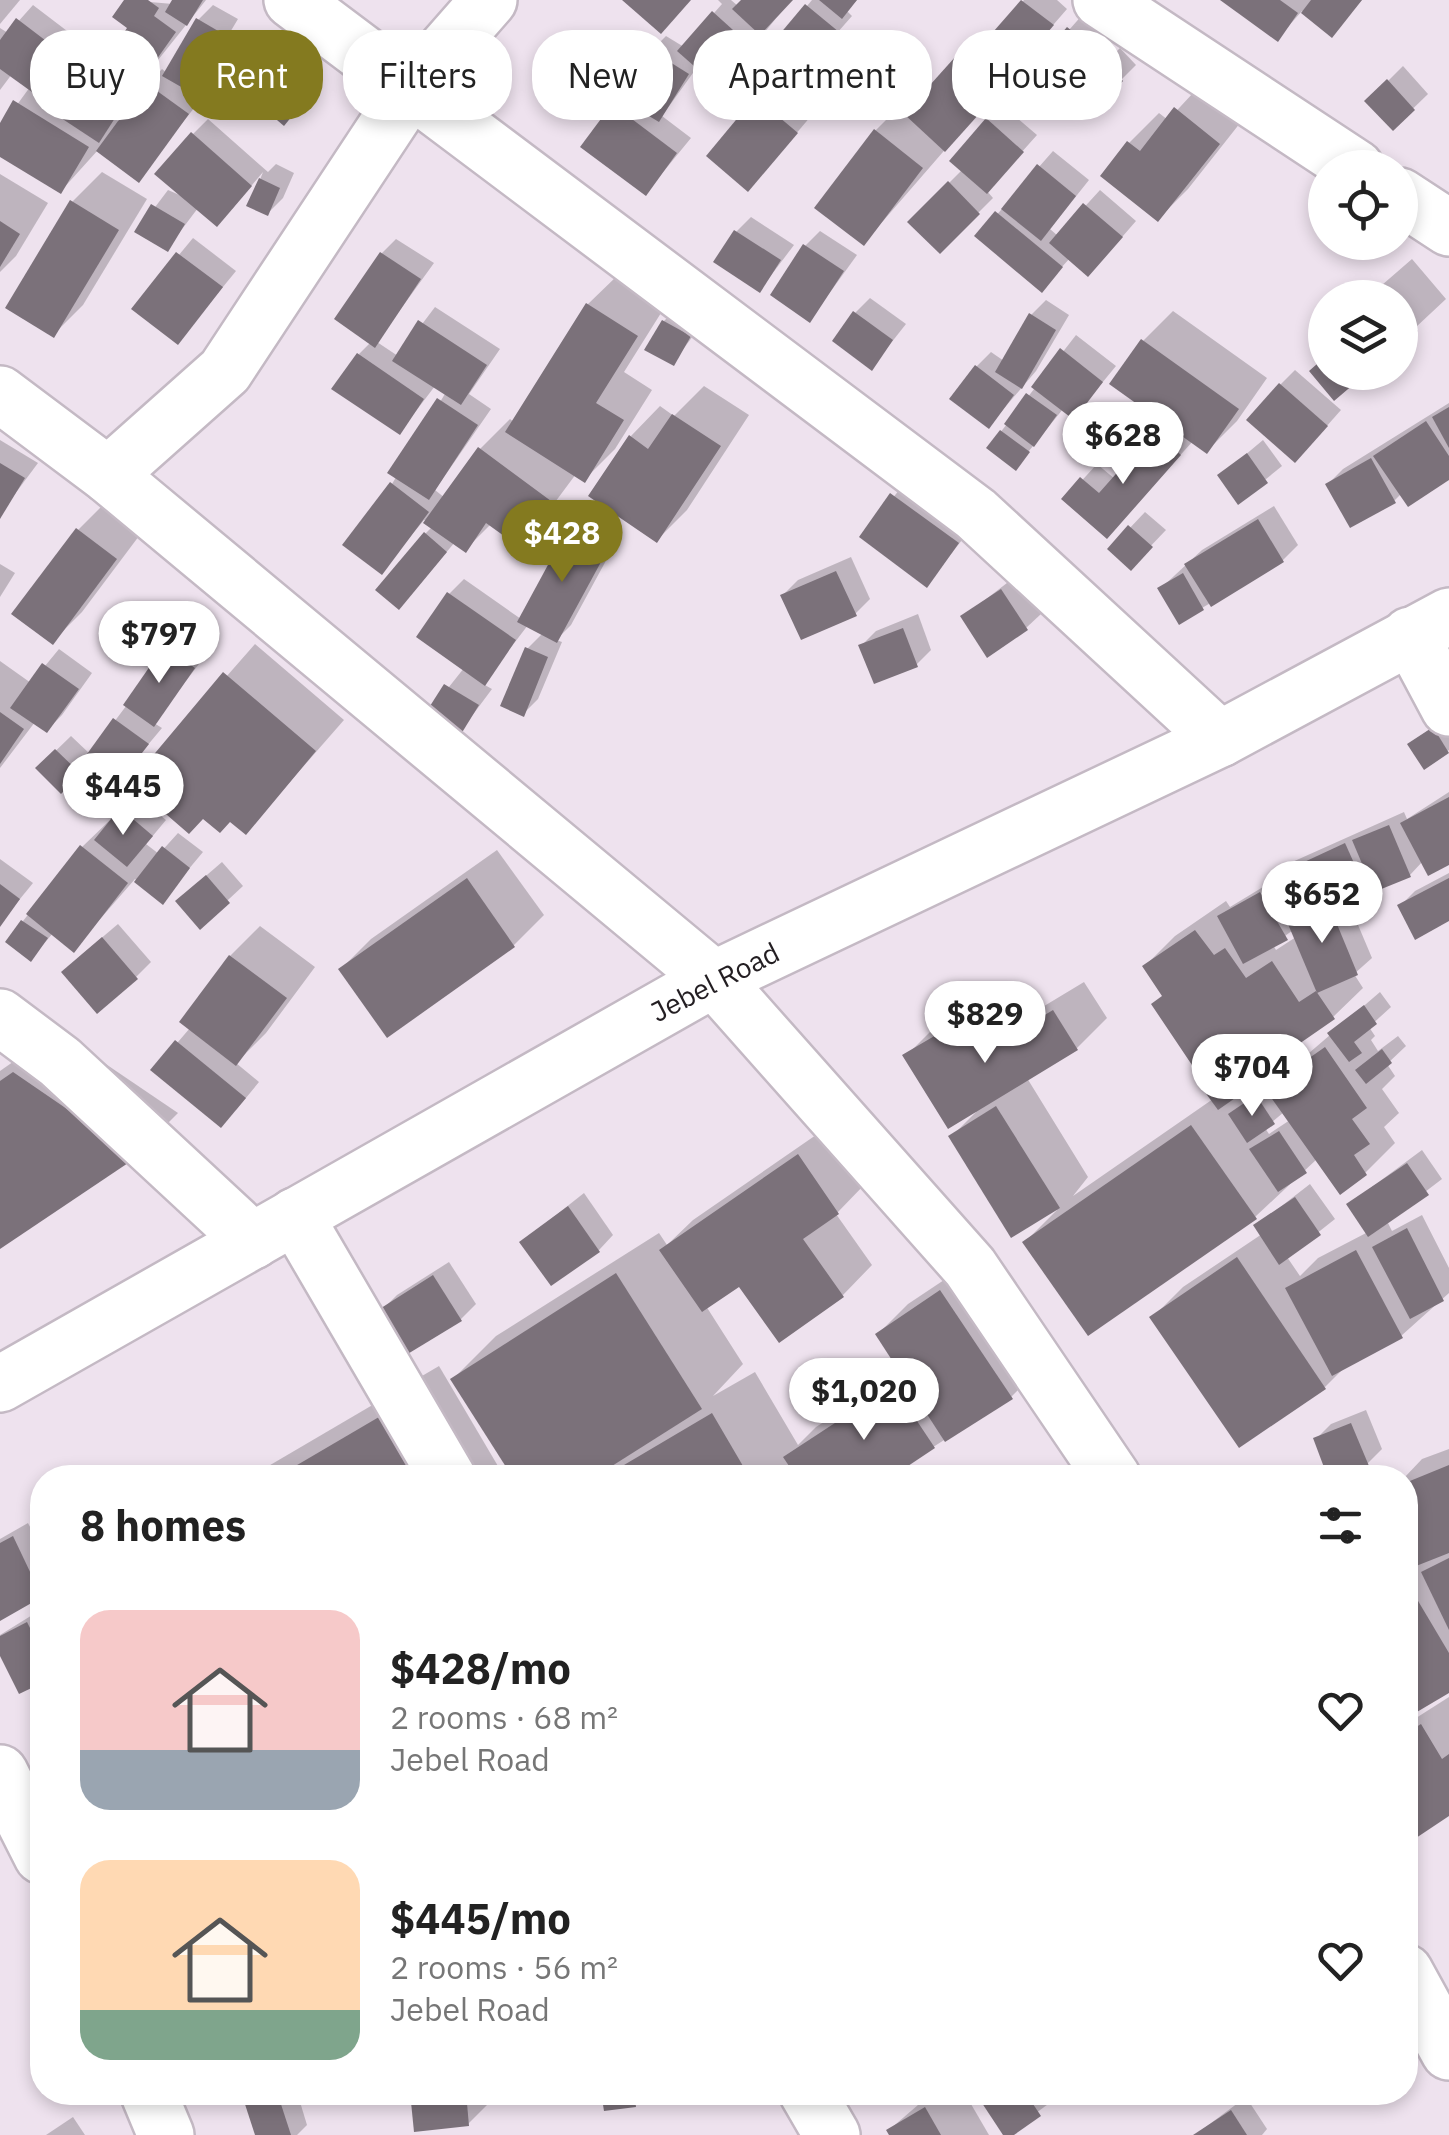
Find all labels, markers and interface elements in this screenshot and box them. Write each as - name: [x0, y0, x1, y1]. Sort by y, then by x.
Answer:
- chip: Buy: [30, 30, 160, 120]
- chip: Rent: [180, 30, 323, 120]
- chip: Filters: [343, 30, 512, 120]
- chip: New: [532, 30, 673, 120]
- chip: Apartment: [693, 30, 932, 120]
- chip: House: [952, 30, 1122, 120]
- map controls: [1308, 150, 1418, 390]
- button: locate: [1308, 150, 1418, 260]
- button: layers: [1308, 280, 1418, 390]
- pin: $628: [1064, 402, 1182, 487]
- text: $628: [1085, 413, 1161, 455]
- pin: $428: [503, 500, 621, 585]
- text: $428: [524, 511, 600, 553]
- pin: $797: [100, 601, 218, 686]
- text: $797: [121, 612, 197, 654]
- pin: $445: [64, 753, 182, 838]
- text: $445: [85, 764, 161, 806]
- pin: $652: [1263, 861, 1381, 946]
- text: $652: [1284, 872, 1360, 914]
- street label: Jebel Road: [644, 933, 785, 1030]
- pin: $829: [926, 981, 1044, 1066]
- text: $829: [947, 992, 1023, 1034]
- pin: $704: [1193, 1034, 1311, 1119]
- text: $704: [1214, 1045, 1290, 1087]
- pin: $1,020: [783, 1358, 945, 1443]
- text: $1,020: [811, 1369, 917, 1411]
- text: 8 homes: [80, 1498, 246, 1553]
- icon: filters: [1313, 1498, 1368, 1553]
- text: $428/mo: [390, 1641, 571, 1696]
- icon: home: [160, 1650, 280, 1770]
- icon: heart: [1313, 1683, 1368, 1738]
- text: 2 rooms · 68 m²: [390, 1696, 618, 1738]
- text: Jebel Road: [390, 1738, 550, 1780]
- text: $445/mo: [390, 1891, 571, 1946]
- icon: home: [160, 1900, 280, 2020]
- icon: heart: [1313, 1933, 1368, 1988]
- text: 2 rooms · 56 m²: [390, 1946, 618, 1988]
- text: Jebel Road: [390, 1988, 550, 2030]

